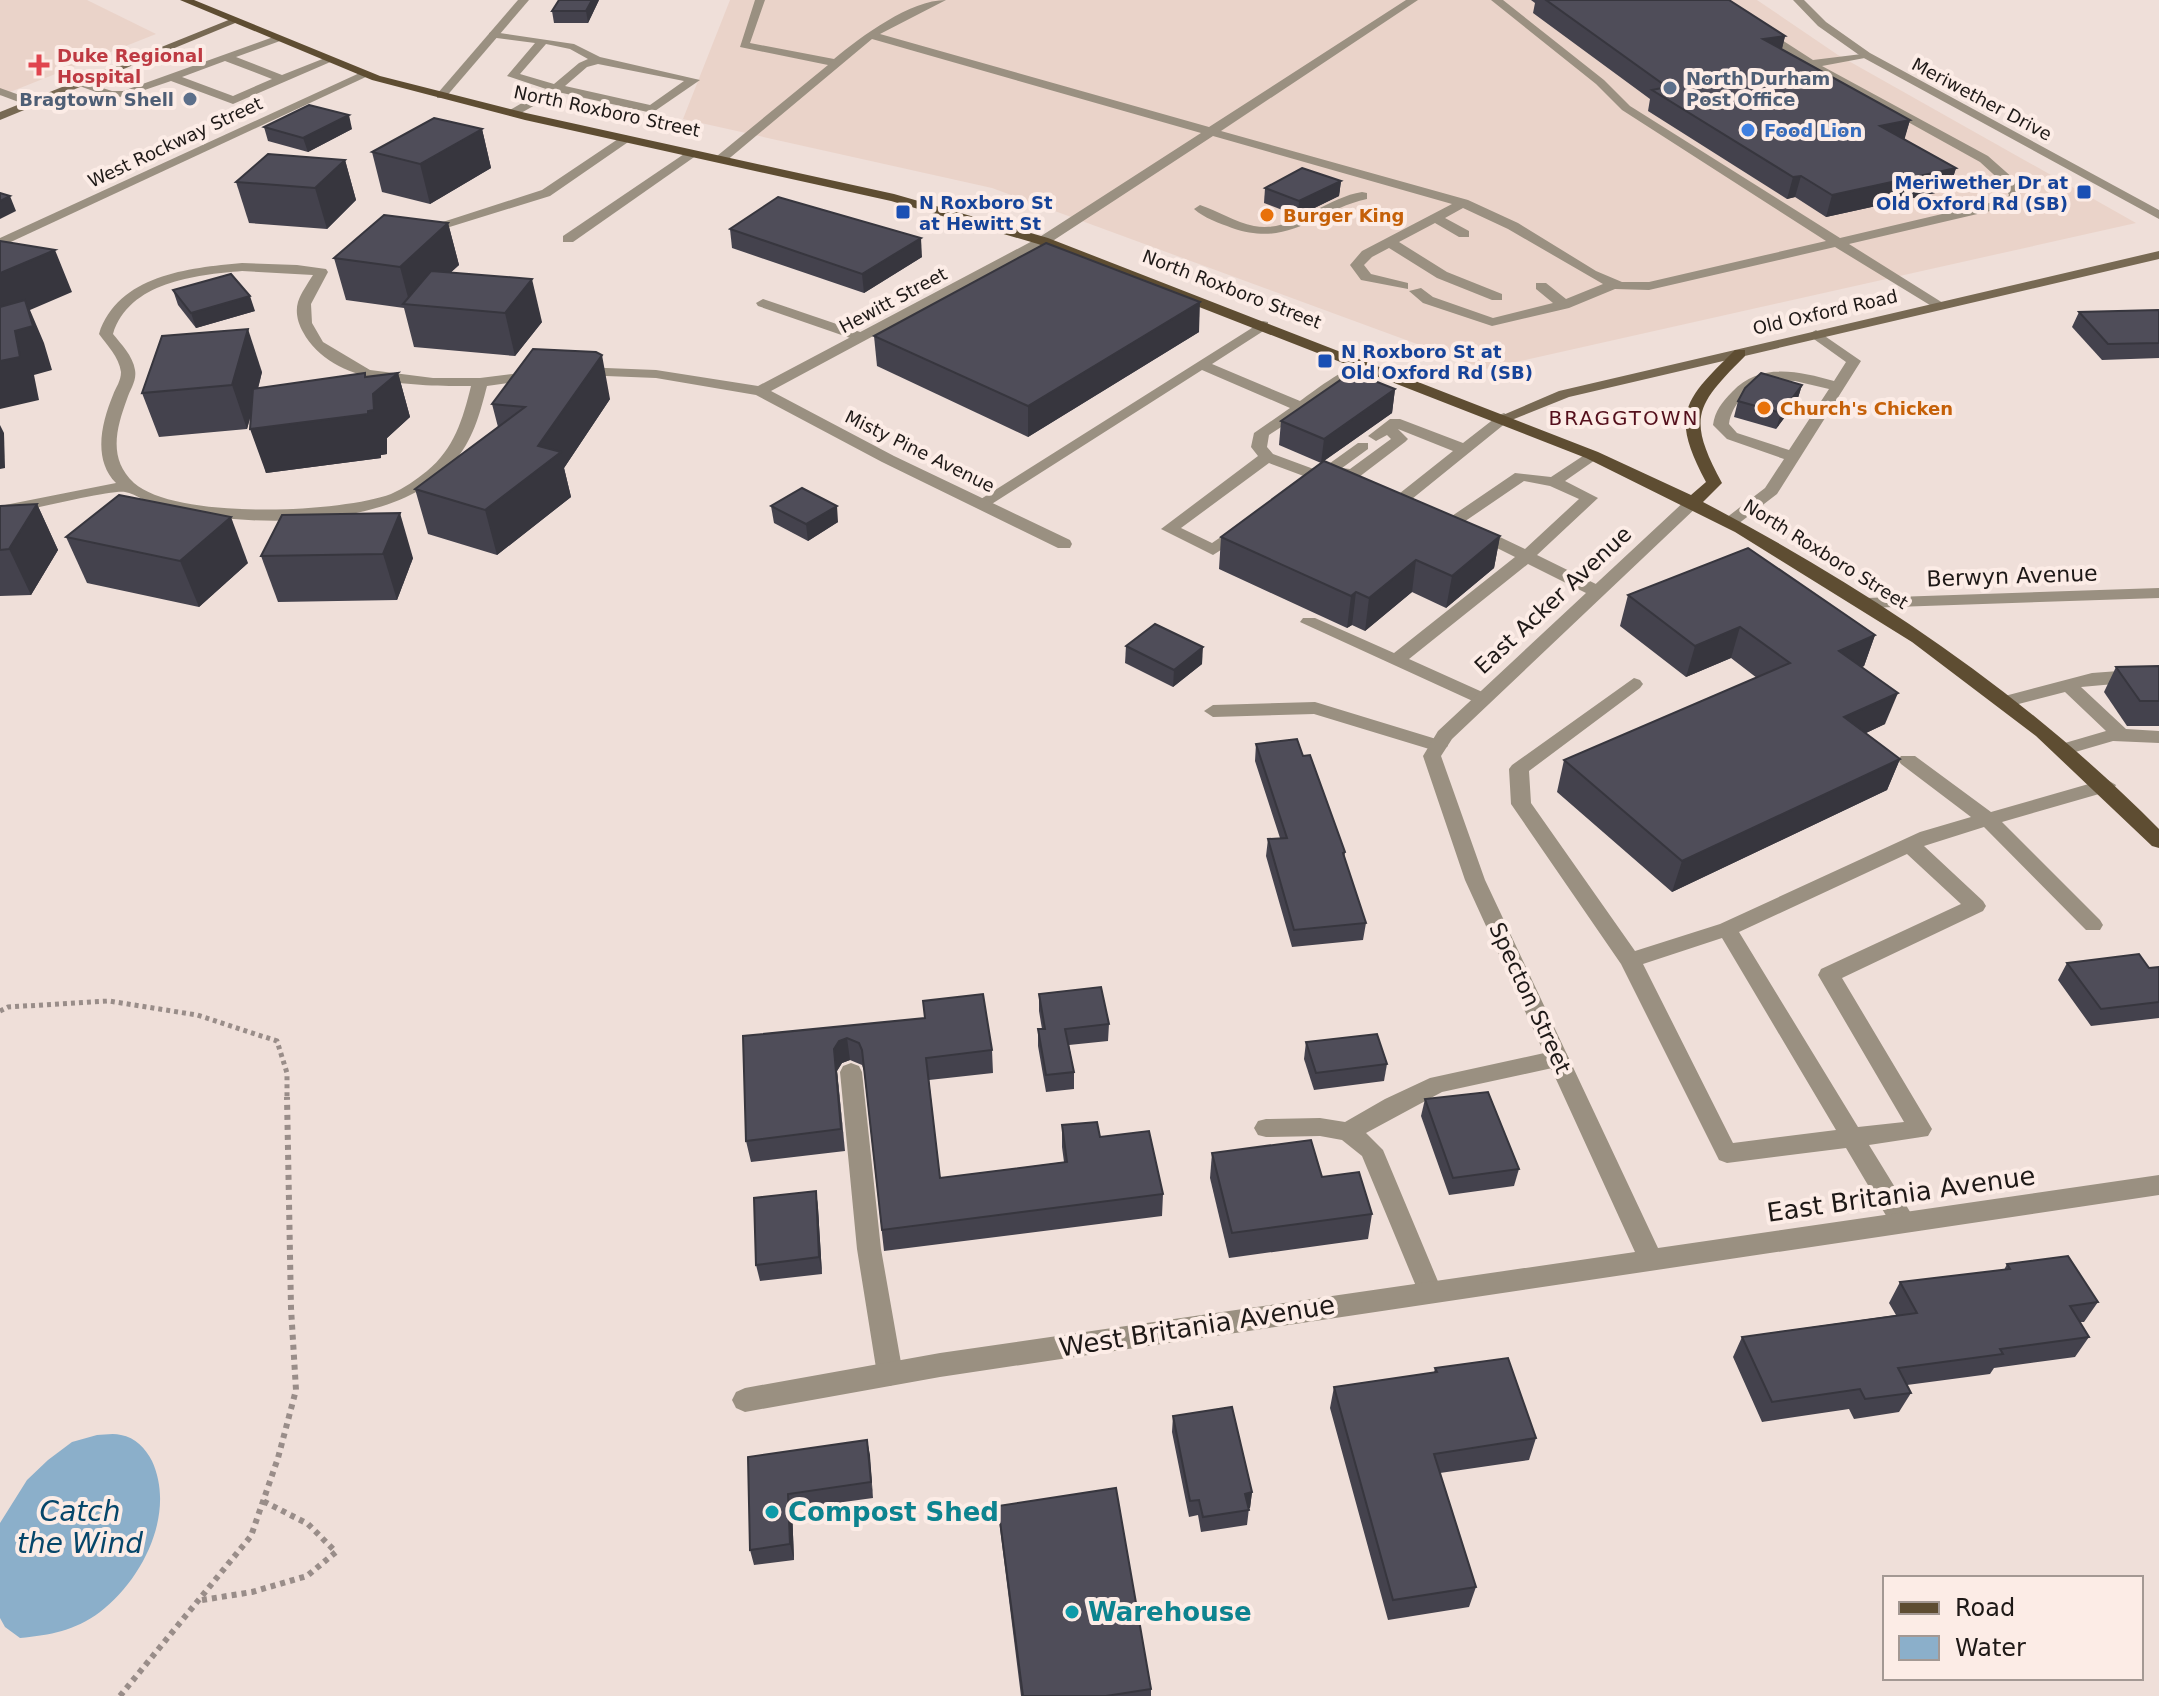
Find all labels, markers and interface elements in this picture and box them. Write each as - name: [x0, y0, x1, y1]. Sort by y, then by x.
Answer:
- place label: Duke Regional Hospital: [57, 45, 203, 87]
- street label: Meriwether Drive: [1908, 53, 2056, 145]
- marker: Duke Regional Hospital: [28, 54, 50, 76]
- place label: North Durham Post Office: [1686, 68, 1830, 110]
- marker: North Durham Post Office: [1661, 79, 1679, 97]
- street label: North Roxboro Street: [512, 81, 702, 141]
- place label: Bragtown Shell: [19, 89, 174, 110]
- marker: Bragtown Shell: [181, 90, 199, 108]
- street label: West Rockway Street: [85, 92, 265, 192]
- place label: Food Lion: [1764, 120, 1862, 141]
- marker: Food Lion: [1739, 121, 1757, 139]
- place label: Meriwether Dr at Old Oxford Rd (SB): [1876, 172, 2068, 214]
- marker: Meriwether Dr at Old Oxford Rd (SB): [2075, 183, 2093, 201]
- place label: N Roxboro St at Hewitt St: [919, 192, 1053, 234]
- marker: N Roxboro St at Hewitt St: [894, 203, 912, 221]
- place label: Burger King: [1283, 205, 1404, 226]
- marker: Burger King: [1258, 206, 1276, 224]
- street label: North Roxboro Street: [1140, 245, 1324, 333]
- street label: Hewitt Street: [836, 263, 950, 337]
- street label: Old Oxford Road: [1751, 285, 1899, 339]
- place label: N Roxboro St at Old Oxford Rd (SB): [1341, 341, 1533, 383]
- marker: N Roxboro St at Old Oxford Rd (SB): [1316, 352, 1334, 370]
- place label: Church's Chicken: [1780, 398, 1953, 419]
- marker: Church's Chicken: [1755, 399, 1773, 417]
- street label: Misty Pine Avenue: [842, 406, 998, 496]
- district label: BRAGGTOWN: [1548, 406, 1700, 430]
- street label: North Roxboro Street: [1740, 495, 1912, 613]
- street label: East Acker Avenue: [1470, 521, 1636, 679]
- street label: Berwyn Avenue: [1926, 561, 2098, 591]
- street label: Specton Street: [1484, 919, 1576, 1078]
- street label: East Britania Avenue: [1765, 1160, 2037, 1228]
- street label: West Britania Avenue: [1057, 1289, 1337, 1363]
- water label: Catch the Wind: [17, 1495, 143, 1560]
- place label: Compost Shed: [788, 1497, 999, 1527]
- marker: Compost Shed: [763, 1503, 781, 1521]
- legend: [1883, 1576, 2143, 1680]
- text: Road: [1955, 1594, 2015, 1622]
- place label: Warehouse: [1088, 1597, 1252, 1627]
- marker: Warehouse: [1063, 1603, 1081, 1621]
- text: Water: [1955, 1634, 2026, 1662]

